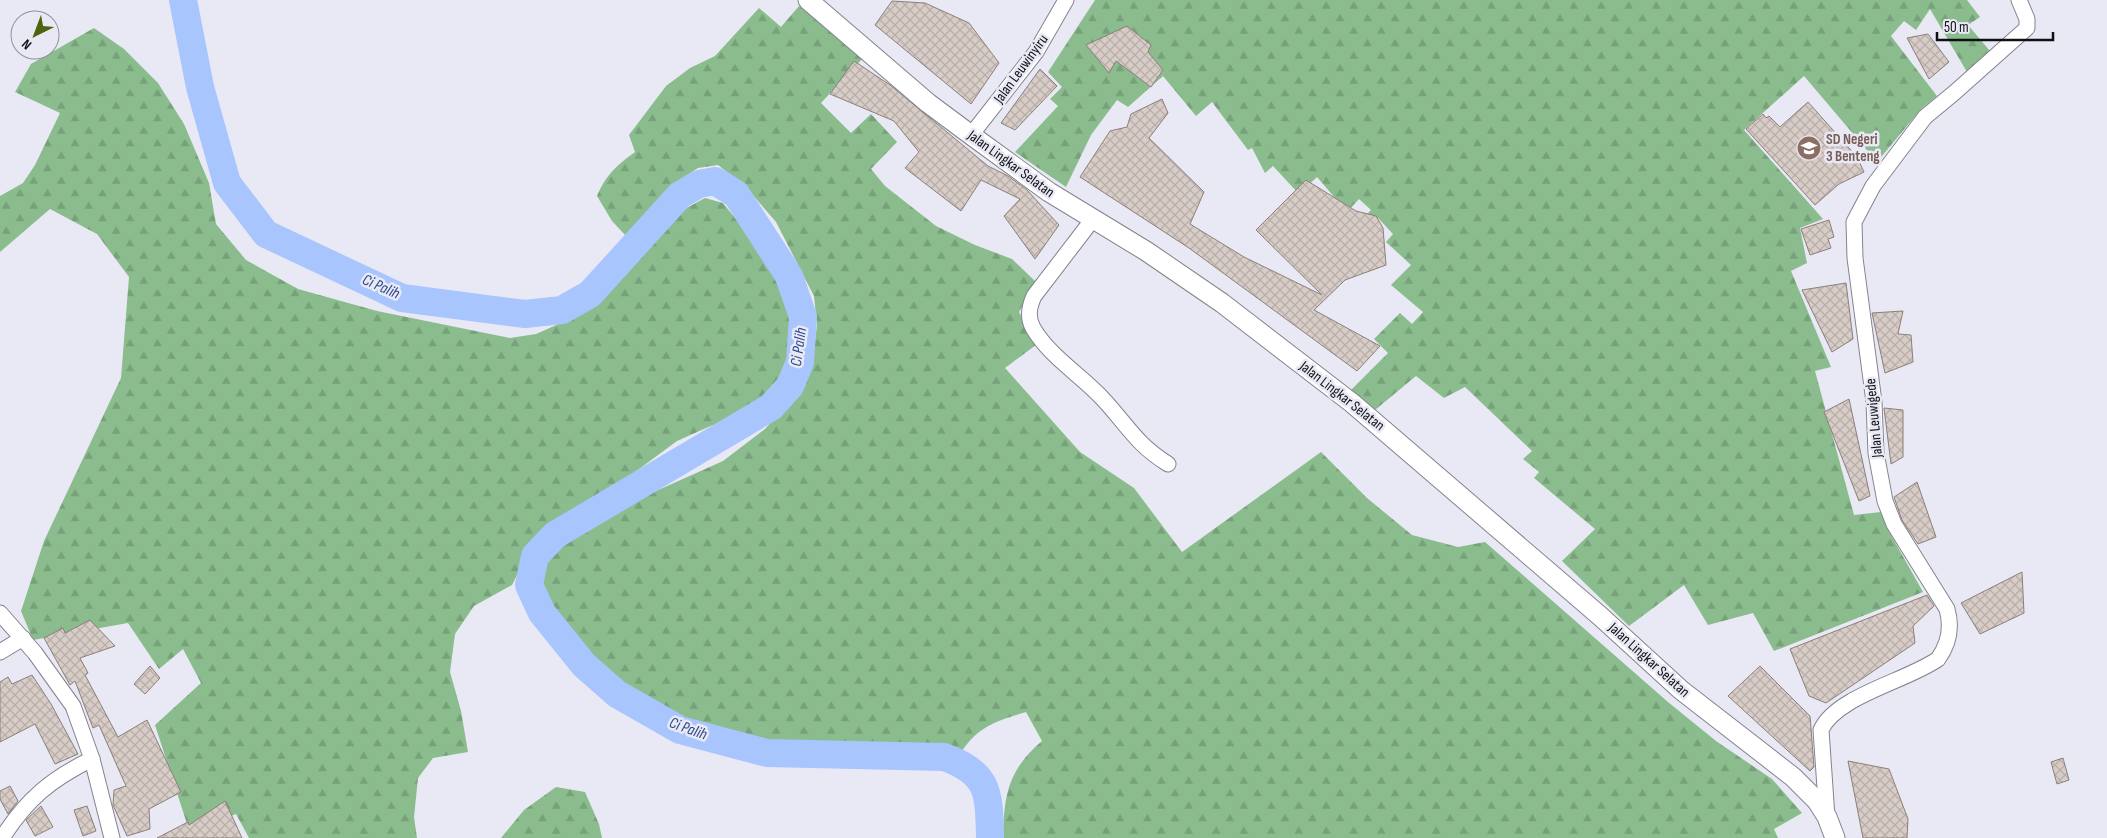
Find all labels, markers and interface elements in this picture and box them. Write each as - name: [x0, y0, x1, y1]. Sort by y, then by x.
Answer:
- north arrow: [10, 10, 60, 60]
- scale bar: [1937, 10, 2053, 42]
- text: 50 m: [1944, 18, 1969, 37]
- street label: Jalan Leuwinyiru: [989, 31, 1052, 108]
- text: N: [18, 35, 35, 53]
- street label: Jalan Lingkar Selatan: [963, 125, 1058, 202]
- place label: SD Negeri 3 Benteng: [1826, 130, 1880, 166]
- school or university icon: SD Negeri 3 Benteng: [1796, 135, 1822, 161]
- water label: Ci Palih: [359, 270, 403, 304]
- water label: Ci Palih: [787, 326, 811, 368]
- street label: Jalan Lingkar Selatan: [1295, 356, 1388, 435]
- street label: Jalan Leuwigede: [1861, 378, 1887, 459]
- street label: Jalan Lingkar Selatan: [1604, 618, 1694, 701]
- water label: Ci Palih: [666, 713, 710, 745]

